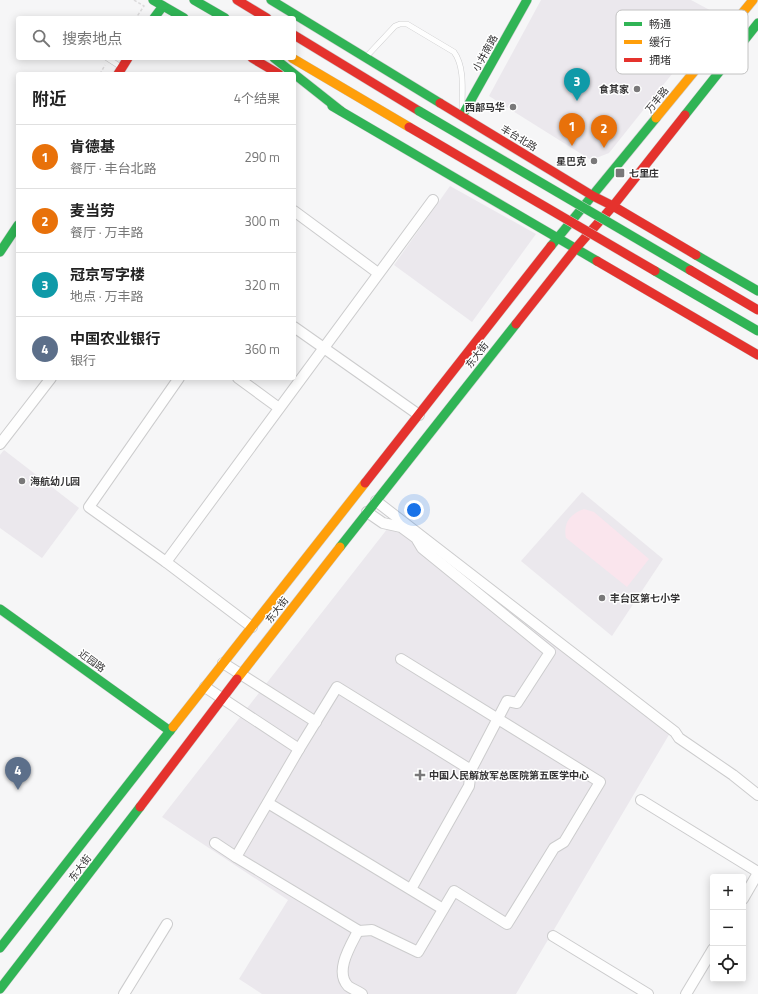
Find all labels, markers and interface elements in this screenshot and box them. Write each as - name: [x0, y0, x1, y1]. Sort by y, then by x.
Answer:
- legend: [616, 10, 748, 74]
- search box: [16, 16, 296, 60]
- text: 畅通: [649, 16, 671, 32]
- icon: search: [30, 27, 52, 49]
- text: 搜索地点: [62, 27, 122, 50]
- street label: 小井南路: [469, 32, 501, 74]
- text: 缓行: [649, 34, 671, 50]
- text: 拥堵: [649, 52, 671, 68]
- pin: 3: [564, 68, 590, 101]
- place label: 食其家: [599, 82, 629, 97]
- marker: 食其家: [632, 84, 642, 94]
- street label: 万丰路: [642, 84, 672, 116]
- text: 附近: [32, 86, 66, 112]
- text: 4个结果: [234, 88, 280, 108]
- place label: 西部马华: [465, 100, 505, 115]
- marker: 西部马华: [508, 102, 518, 112]
- pin: 1: [559, 113, 585, 146]
- pin: 2: [591, 115, 617, 148]
- street label: 丰台北路: [498, 121, 540, 155]
- text: 肯德基: [70, 135, 115, 158]
- text: 1: [41, 147, 49, 167]
- text: 290 m: [244, 147, 280, 167]
- place label: 星巴克: [556, 154, 586, 169]
- marker: 星巴克: [589, 156, 599, 166]
- text: 餐厅 · 丰台北路: [70, 158, 157, 178]
- place label: 七里庄: [629, 166, 659, 181]
- marker: 七里庄: [614, 167, 626, 179]
- text: 麦当劳: [70, 199, 115, 222]
- text: 2: [41, 211, 49, 231]
- text: 300 m: [244, 211, 280, 231]
- text: 餐厅 · 万丰路: [70, 222, 144, 242]
- text: 冠京写字楼: [70, 263, 145, 286]
- text: 3: [41, 275, 49, 295]
- text: 320 m: [244, 275, 280, 295]
- text: 地点 · 万丰路: [70, 286, 144, 306]
- text: 中国农业银行: [70, 327, 160, 350]
- text: 4: [41, 339, 49, 359]
- text: 360 m: [244, 339, 280, 359]
- street label: 东大街: [462, 339, 492, 371]
- text: 银行: [70, 350, 96, 370]
- place label: 海航幼儿园: [30, 474, 80, 489]
- marker: 海航幼儿园: [17, 476, 27, 486]
- your location: [404, 500, 424, 520]
- place label: 丰台区第七小学: [610, 591, 680, 606]
- marker: 丰台区第七小学: [597, 593, 607, 603]
- street label: 东大街: [262, 594, 292, 626]
- street label: 近园路: [75, 646, 109, 676]
- pin: 4: [5, 757, 31, 790]
- place label: 中国人民解放军总医院第五医学中心: [429, 768, 589, 783]
- marker: 中国人民解放军总医院第五医学中心: [414, 769, 426, 781]
- street label: 东大街: [65, 852, 95, 884]
- map controls: [710, 874, 746, 982]
- button: +: [710, 874, 746, 910]
- button: −: [710, 910, 746, 946]
- button: locate: [710, 946, 746, 982]

